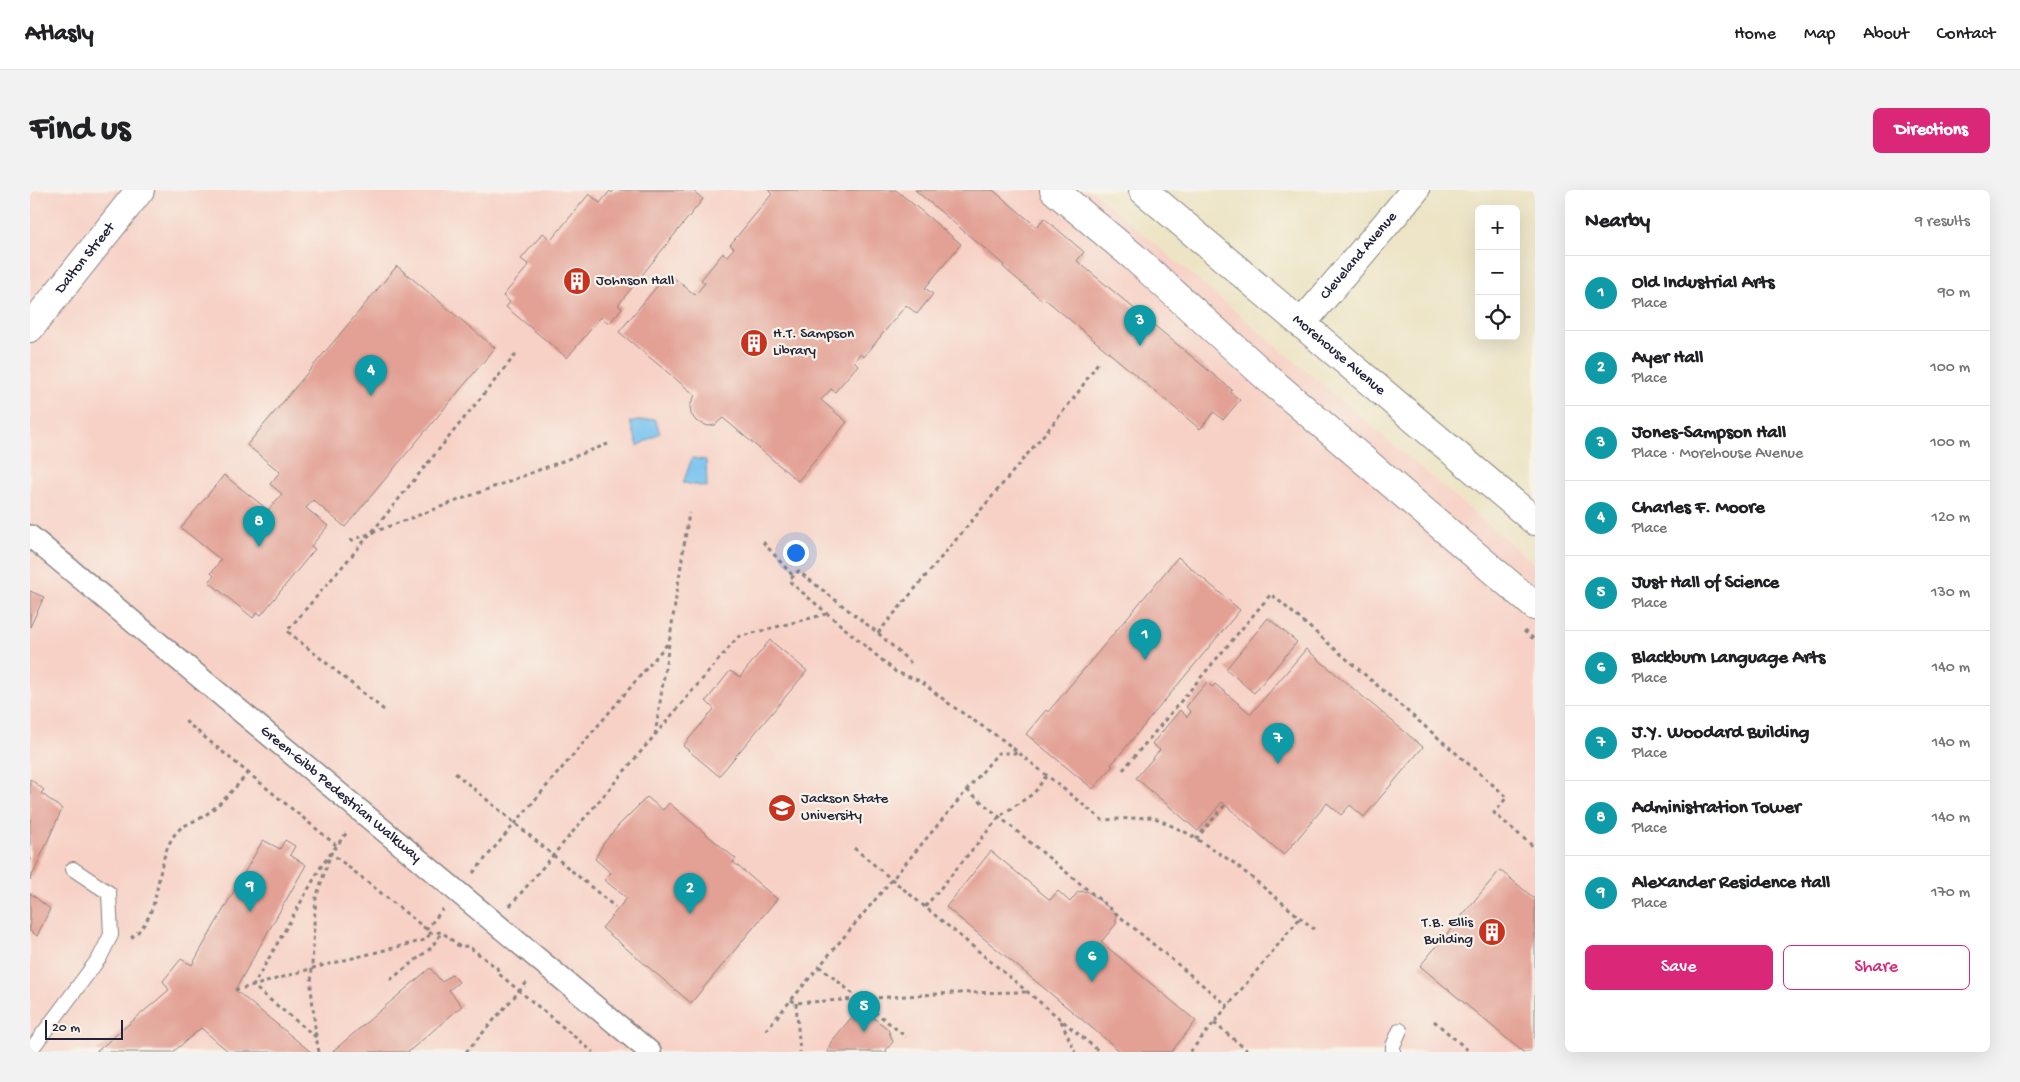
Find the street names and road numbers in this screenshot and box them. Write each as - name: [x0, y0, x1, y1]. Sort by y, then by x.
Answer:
- street label: Cleveland Avenue: [1317, 208, 1402, 304]
- street label: Dalton Street: [51, 218, 121, 298]
- street label: Morehouse Avenue: [1288, 311, 1389, 400]
- street label: Green-Gibb Pedestrian Walkway: [256, 722, 425, 867]

